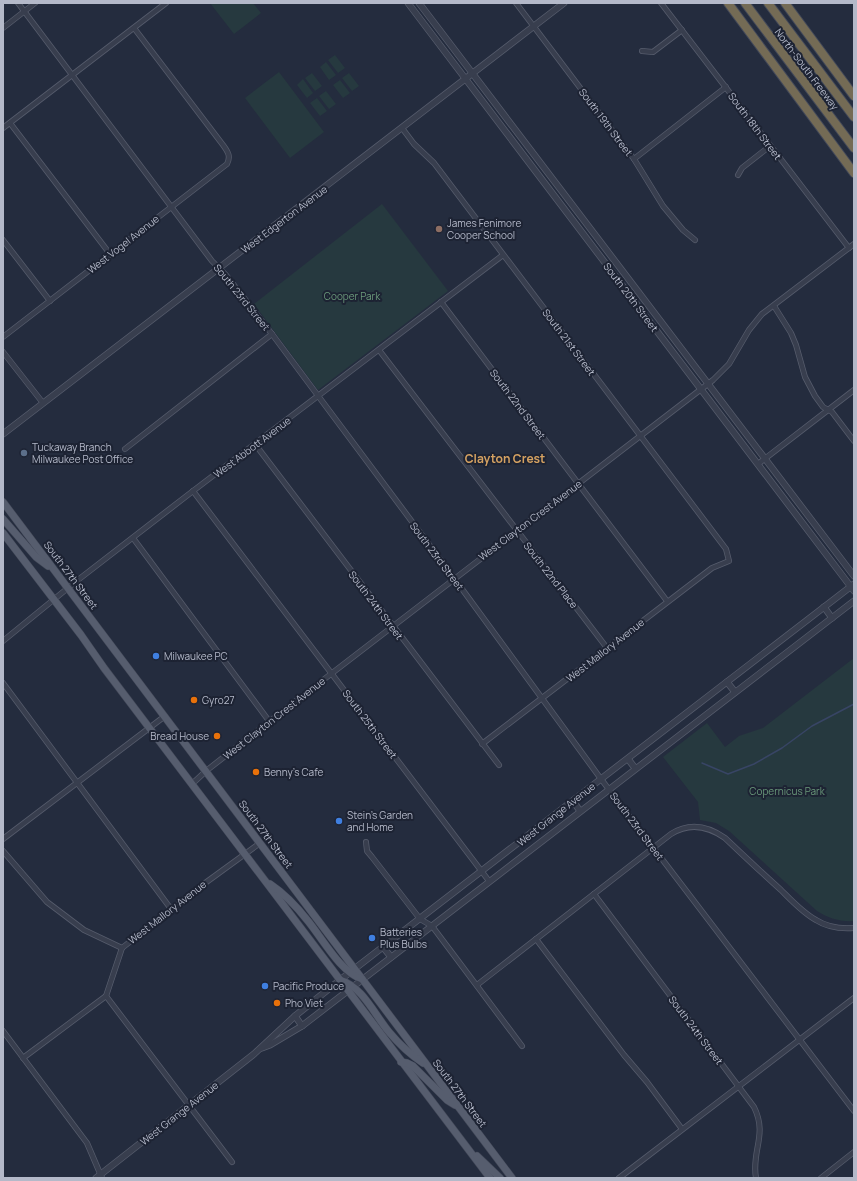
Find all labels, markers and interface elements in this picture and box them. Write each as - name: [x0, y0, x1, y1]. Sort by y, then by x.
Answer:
- street label: North-South Freeway: [772, 25, 843, 113]
- street label: South 19th Street: [576, 85, 636, 159]
- street label: South 18th Street: [725, 89, 785, 163]
- street label: West Edgerton Avenue: [238, 182, 330, 256]
- street label: West Vogel Avenue: [84, 211, 162, 276]
- place label: James Fenimore Cooper School: [447, 216, 521, 242]
- marker: James Fenimore Cooper School: [434, 224, 444, 234]
- street label: South 20th Street: [600, 260, 662, 334]
- street label: South 23rd Street: [211, 261, 273, 333]
- park label: Cooper Park: [324, 289, 381, 303]
- street label: South 21st Street: [539, 306, 599, 378]
- street label: South 22nd Street: [487, 366, 549, 442]
- street label: West Abbott Avenue: [210, 413, 294, 481]
- place label: Tuckaway Branch Milwaukee Post Office: [32, 440, 133, 466]
- marker: Tuckaway Branch Milwaukee Post Office: [19, 448, 29, 458]
- district label: Clayton Crest: [465, 450, 545, 467]
- street label: West Clayton Crest Avenue: [475, 476, 585, 563]
- street label: South 23rd Street: [407, 519, 467, 593]
- street label: South 27th Street: [41, 538, 101, 612]
- street label: South 22nd Place: [521, 539, 581, 611]
- street label: South 24th Street: [346, 568, 406, 642]
- street label: West Mallory Avenue: [563, 615, 647, 685]
- place label: Milwaukee PC: [164, 649, 228, 663]
- marker: Milwaukee PC: [151, 651, 161, 661]
- street label: West Clayton Crest Avenue: [220, 674, 328, 762]
- street label: South 25th Street: [340, 687, 400, 761]
- place label: Gyro27: [202, 693, 234, 707]
- marker: Gyro27: [189, 695, 199, 705]
- place label: Bread House: [150, 729, 209, 743]
- marker: Bread House: [212, 731, 222, 741]
- place label: Benny's Cafe: [264, 765, 324, 779]
- marker: Benny's Cafe: [251, 767, 261, 777]
- street label: West Grange Avenue: [514, 779, 598, 849]
- park label: Copernicus Park: [749, 784, 826, 798]
- street label: South 23rd Street: [607, 789, 667, 863]
- street label: South 27th Street: [236, 797, 296, 871]
- place label: Stein's Garden and Home: [347, 808, 413, 834]
- marker: Stein's Garden and Home: [334, 816, 344, 826]
- street label: West Mallory Avenue: [125, 877, 209, 947]
- place label: Batteries Plus Bulbs: [380, 925, 427, 951]
- marker: Batteries Plus Bulbs: [367, 933, 377, 943]
- place label: Pacific Produce: [273, 979, 344, 993]
- marker: Pacific Produce: [260, 981, 270, 991]
- street label: South 24th Street: [666, 993, 726, 1067]
- place label: Pho Viet: [285, 996, 323, 1010]
- marker: Pho Viet: [272, 998, 282, 1008]
- street label: South 27th Street: [430, 1056, 490, 1130]
- street label: West Grange Avenue: [137, 1078, 221, 1148]

